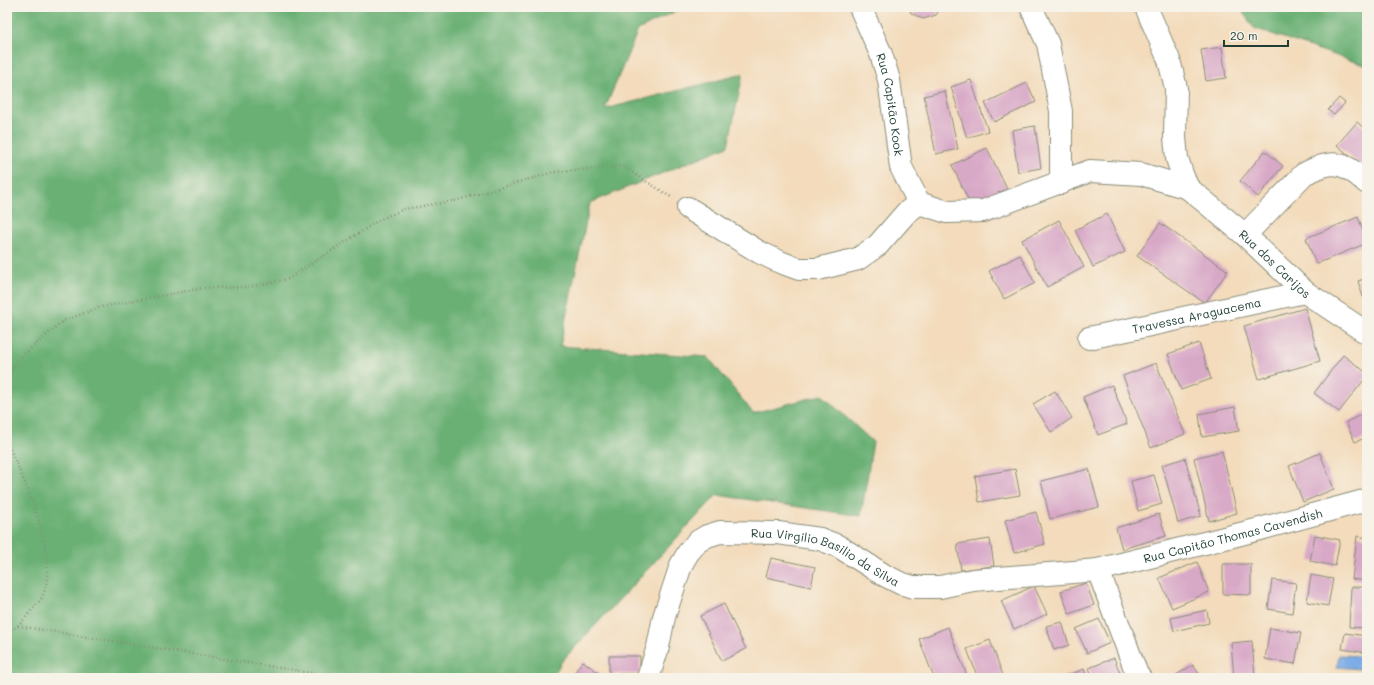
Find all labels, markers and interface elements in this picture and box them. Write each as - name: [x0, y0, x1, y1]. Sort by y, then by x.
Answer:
- scale bar: [1224, 22, 1288, 48]
- text: 20 m: [1230, 27, 1258, 43]
- street label: Rua Capitão Kook: [873, 51, 907, 157]
- street label: Rua dos Carijos: [1236, 226, 1314, 302]
- street label: Travessa Araguacema: [1131, 294, 1263, 337]
- street label: Rua Capitão Thomas Cavendish: [1141, 504, 1324, 566]
- street label: Rua Virgilio Basilio da Silva: [751, 525, 902, 590]

